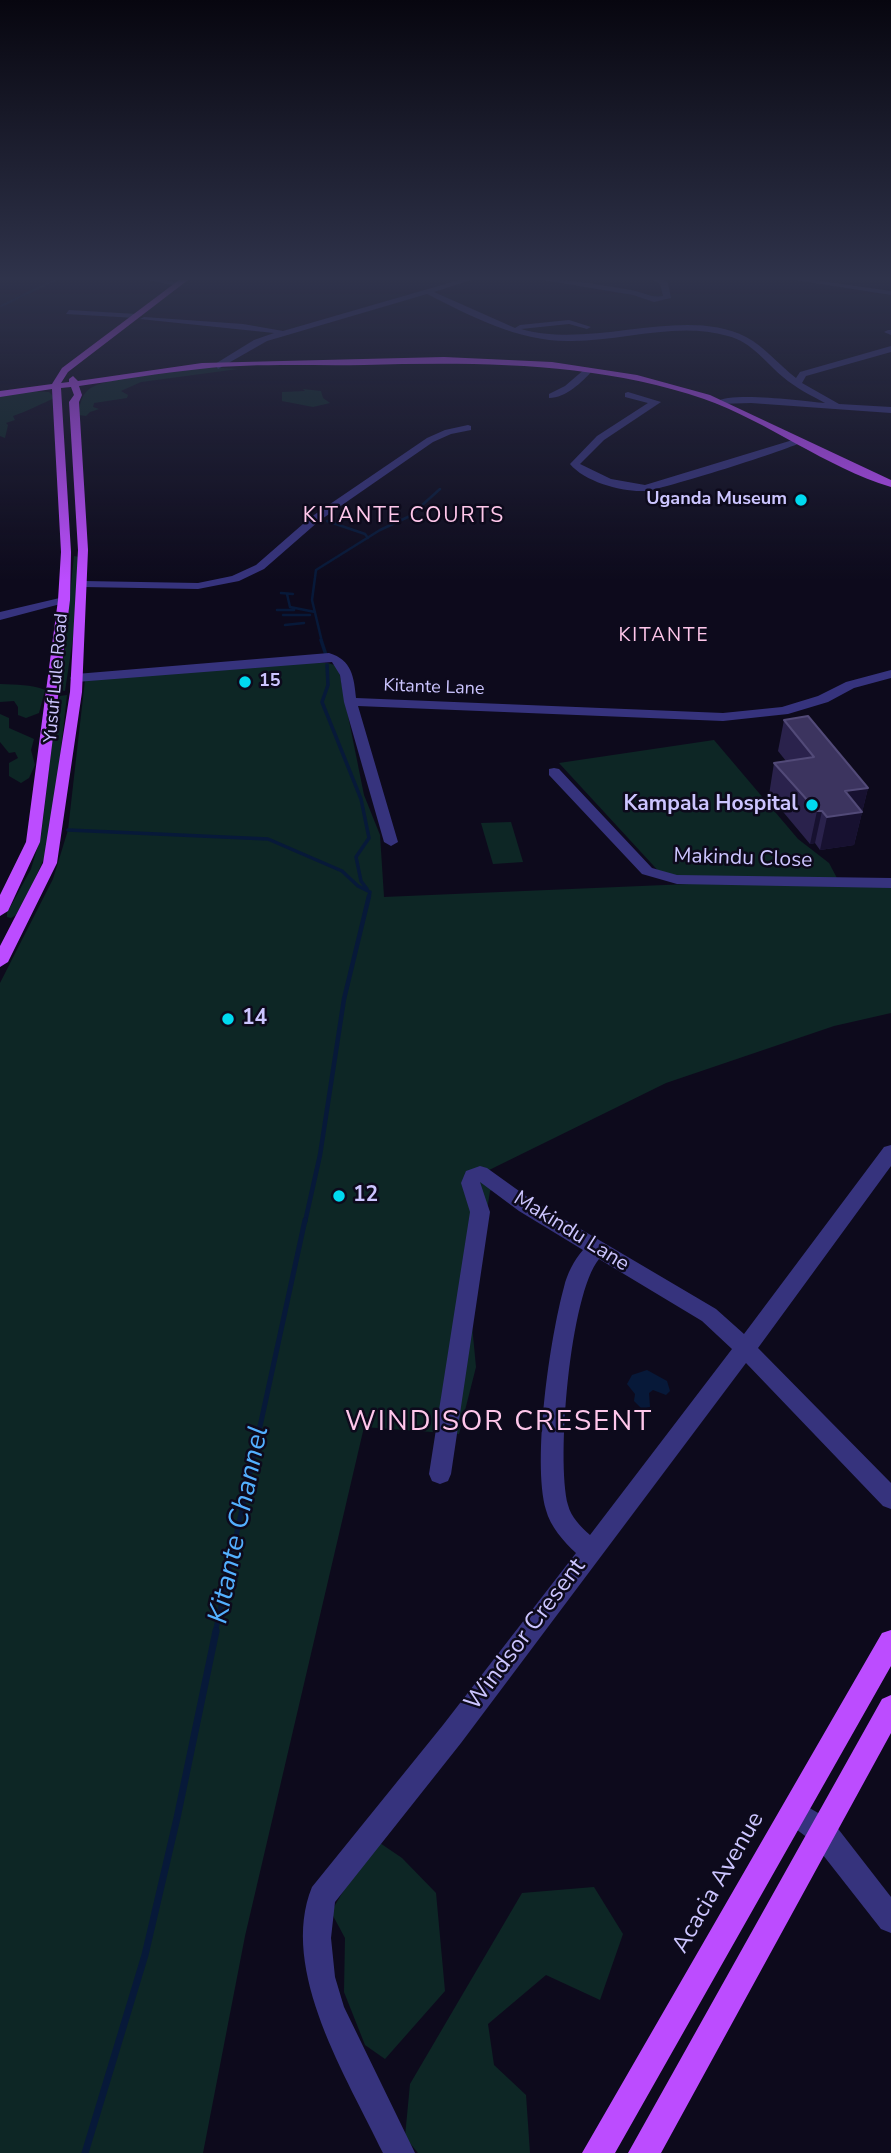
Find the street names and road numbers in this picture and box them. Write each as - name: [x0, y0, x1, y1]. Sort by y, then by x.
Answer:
- street label: Yusuf Lule Road: [41, 612, 73, 744]
- street label: Kitante Lane: [383, 675, 485, 701]
- street label: Makindu Close: [673, 844, 813, 874]
- street label: Makindu Lane: [509, 1186, 633, 1278]
- street label: Windsor Cresent: [459, 1553, 593, 1717]
- street label: Acacia Avenue: [667, 1807, 771, 1959]

